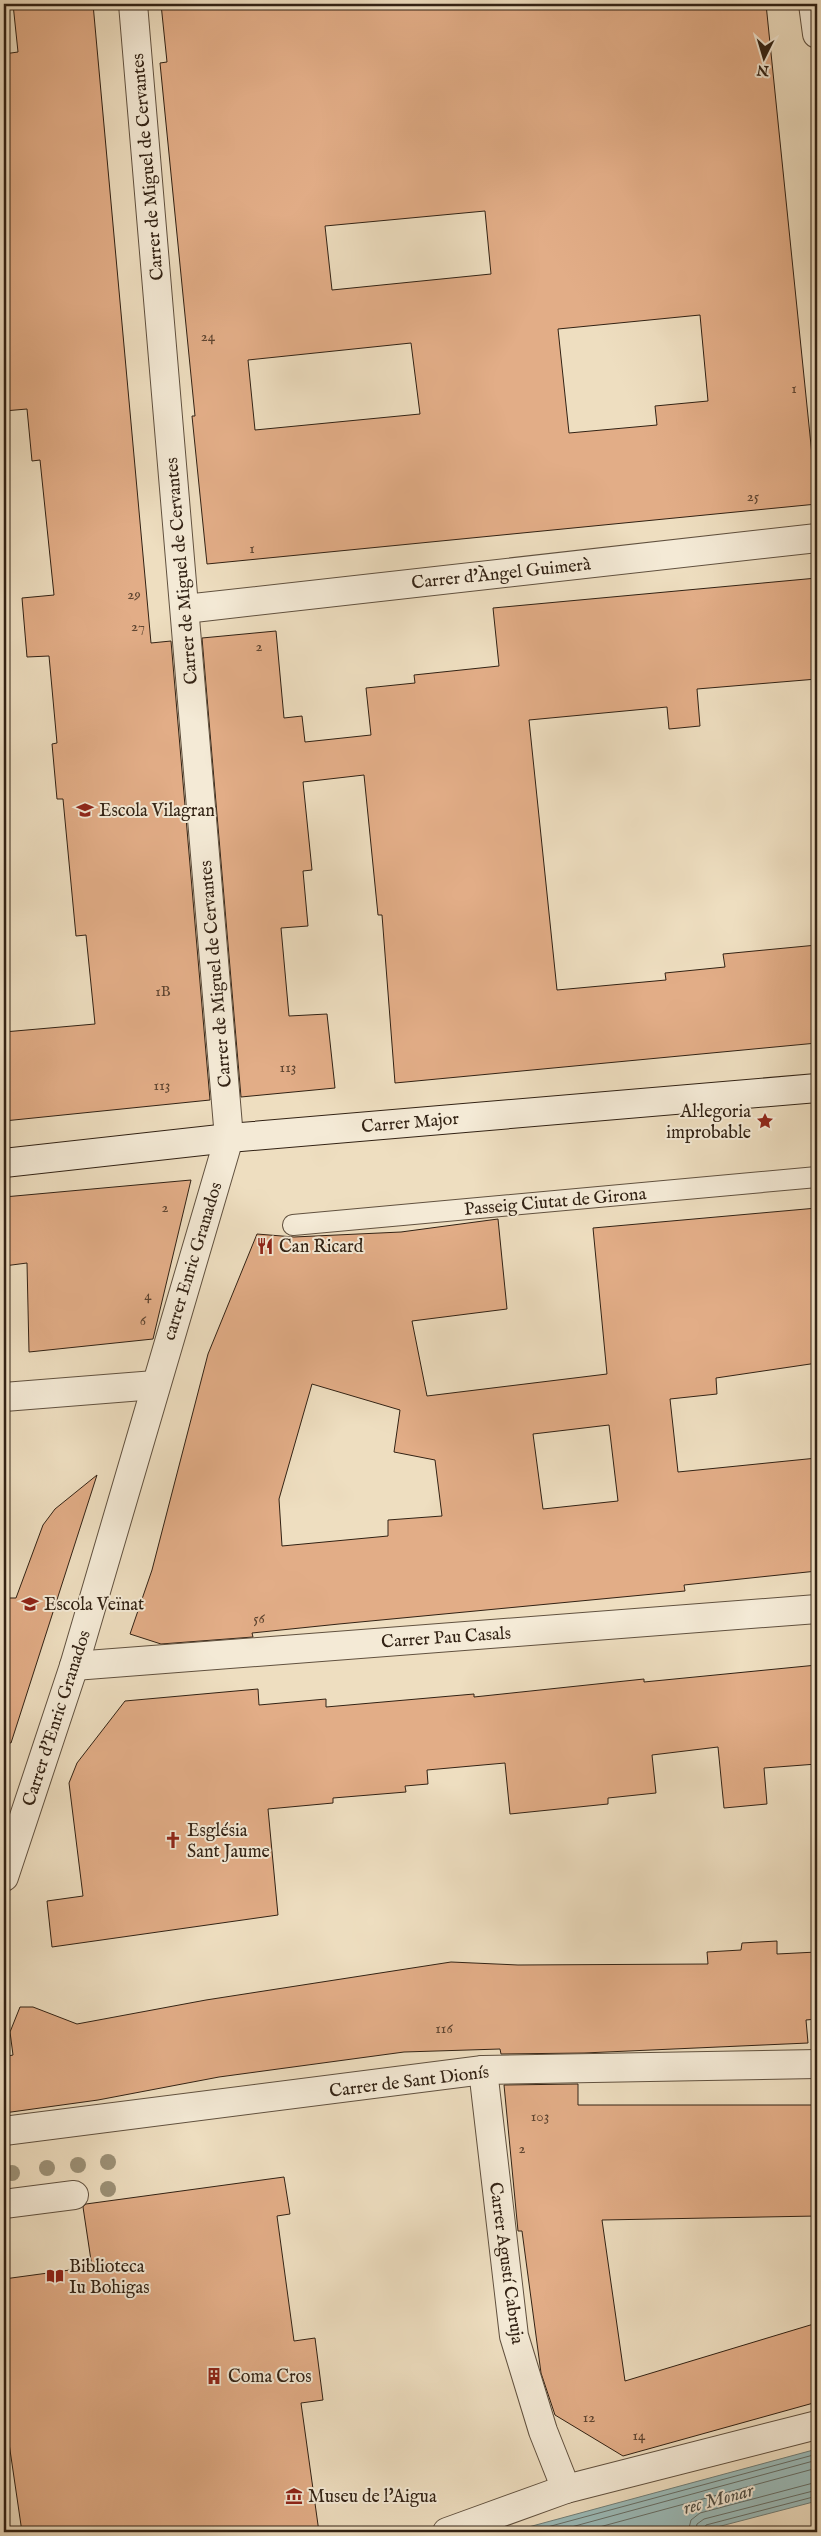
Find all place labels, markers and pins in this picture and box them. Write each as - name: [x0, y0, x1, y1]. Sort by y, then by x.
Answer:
- school or university icon: Escola Vilagran: [75, 800, 95, 820]
- place label: Escola Vilagran: [99, 800, 215, 823]
- place label: Al·legoria improbable: [666, 1101, 751, 1145]
- place icon: Al·legoria improbable: [755, 1111, 775, 1131]
- restaurant icon: Can Ricard: [255, 1236, 275, 1256]
- place label: Can Ricard: [279, 1236, 364, 1259]
- school or university icon: Escola Veïnat: [20, 1594, 40, 1614]
- place label: Escola Veïnat: [44, 1594, 144, 1617]
- place label: Església Sant Jaume: [187, 1820, 270, 1864]
- church icon: Església Sant Jaume: [163, 1830, 183, 1850]
- place label: Biblioteca Iu Bohigas: [69, 2256, 150, 2300]
- library icon: Biblioteca Iu Bohigas: [45, 2266, 65, 2286]
- building icon: Coma Cros: [204, 2366, 224, 2386]
- place label: Coma Cros: [228, 2366, 312, 2389]
- museum icon: Museu de l'Aigua: [284, 2486, 304, 2506]
- place label: Museu de l'Aigua: [308, 2486, 437, 2509]

